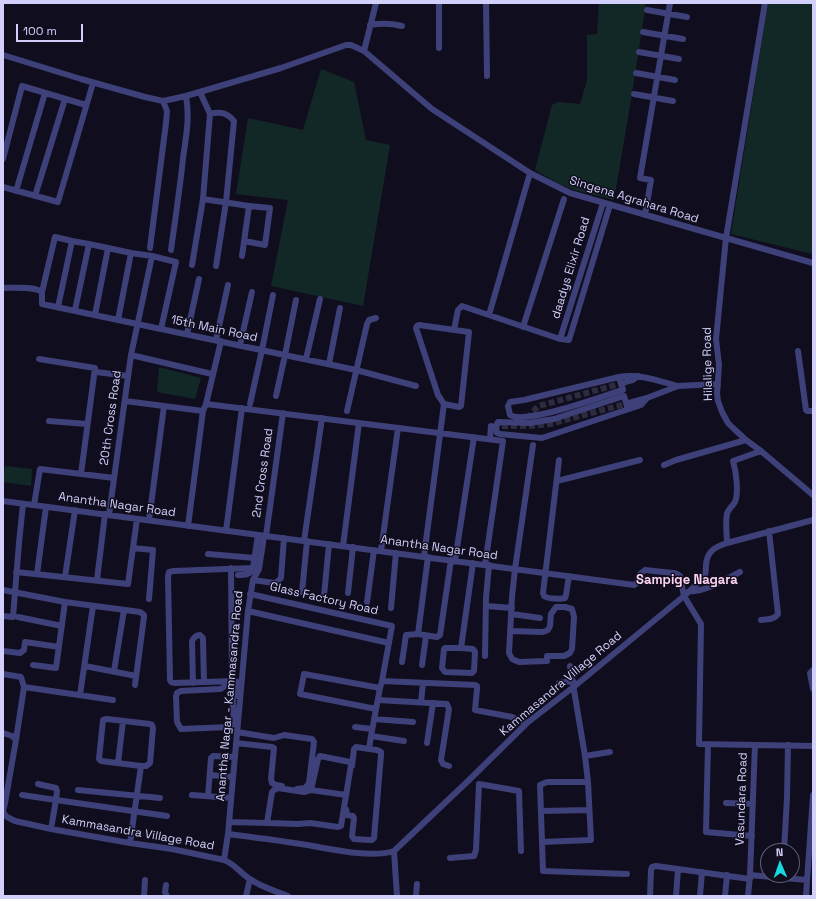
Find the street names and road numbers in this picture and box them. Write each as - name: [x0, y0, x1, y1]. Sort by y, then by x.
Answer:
- street label: Singena Agrahara Road: [568, 173, 700, 227]
- street label: daadys Elixir Road: [549, 215, 593, 321]
- street label: 15th Main Road: [169, 313, 259, 345]
- street label: Hilalige Road: [700, 327, 716, 401]
- street label: 20th Cross Road: [97, 370, 125, 466]
- street label: 2nd Cross Road: [250, 427, 276, 519]
- street label: Anantha Nagar Road: [57, 490, 177, 520]
- street label: Anantha Nagar Road: [379, 533, 499, 563]
- street label: Glass Factory Road: [268, 580, 380, 618]
- street label: Anantha Nagar - Kammasandra Road: [214, 590, 246, 802]
- street label: Kammasandra Village Road: [497, 629, 625, 739]
- street label: Vasundara Road: [733, 752, 751, 846]
- street label: Kammasandra Village Road: [61, 812, 215, 854]

